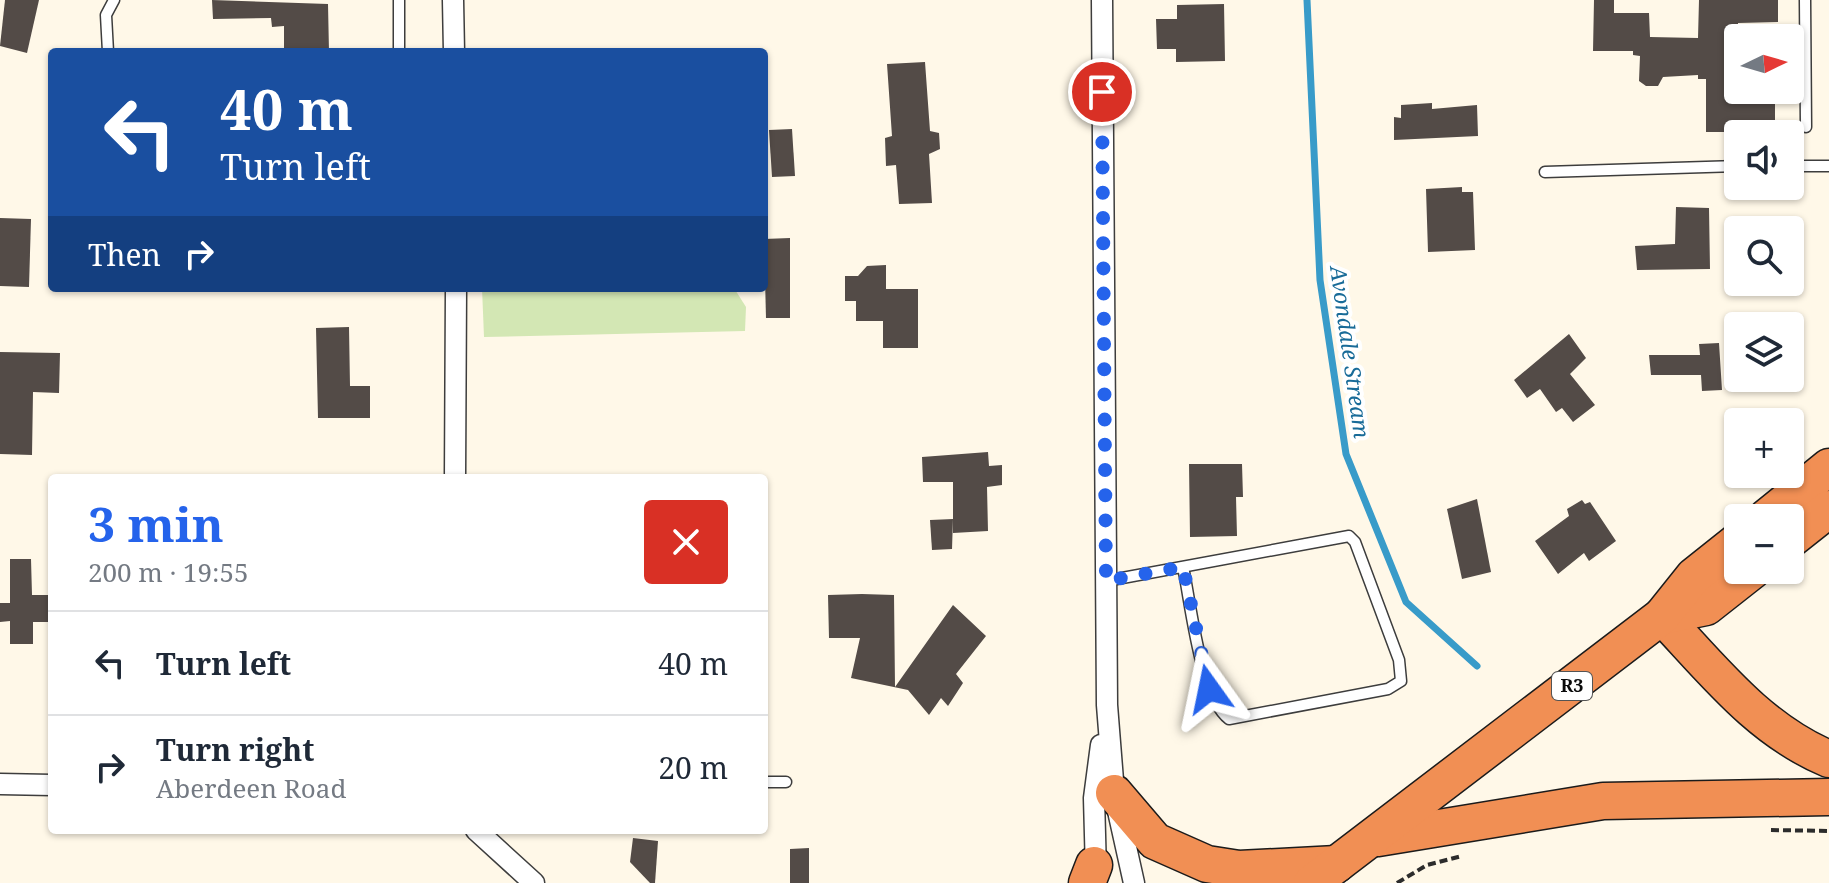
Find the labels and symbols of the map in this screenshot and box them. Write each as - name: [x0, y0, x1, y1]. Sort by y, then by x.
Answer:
- north arrow: [1724, 24, 1804, 104]
- pin: [1068, 58, 1136, 126]
- water label: Avondale Stream: [1324, 262, 1378, 440]
- position arrow: [1167, 647, 1251, 731]
- road number: R3: [1552, 672, 1592, 700]

